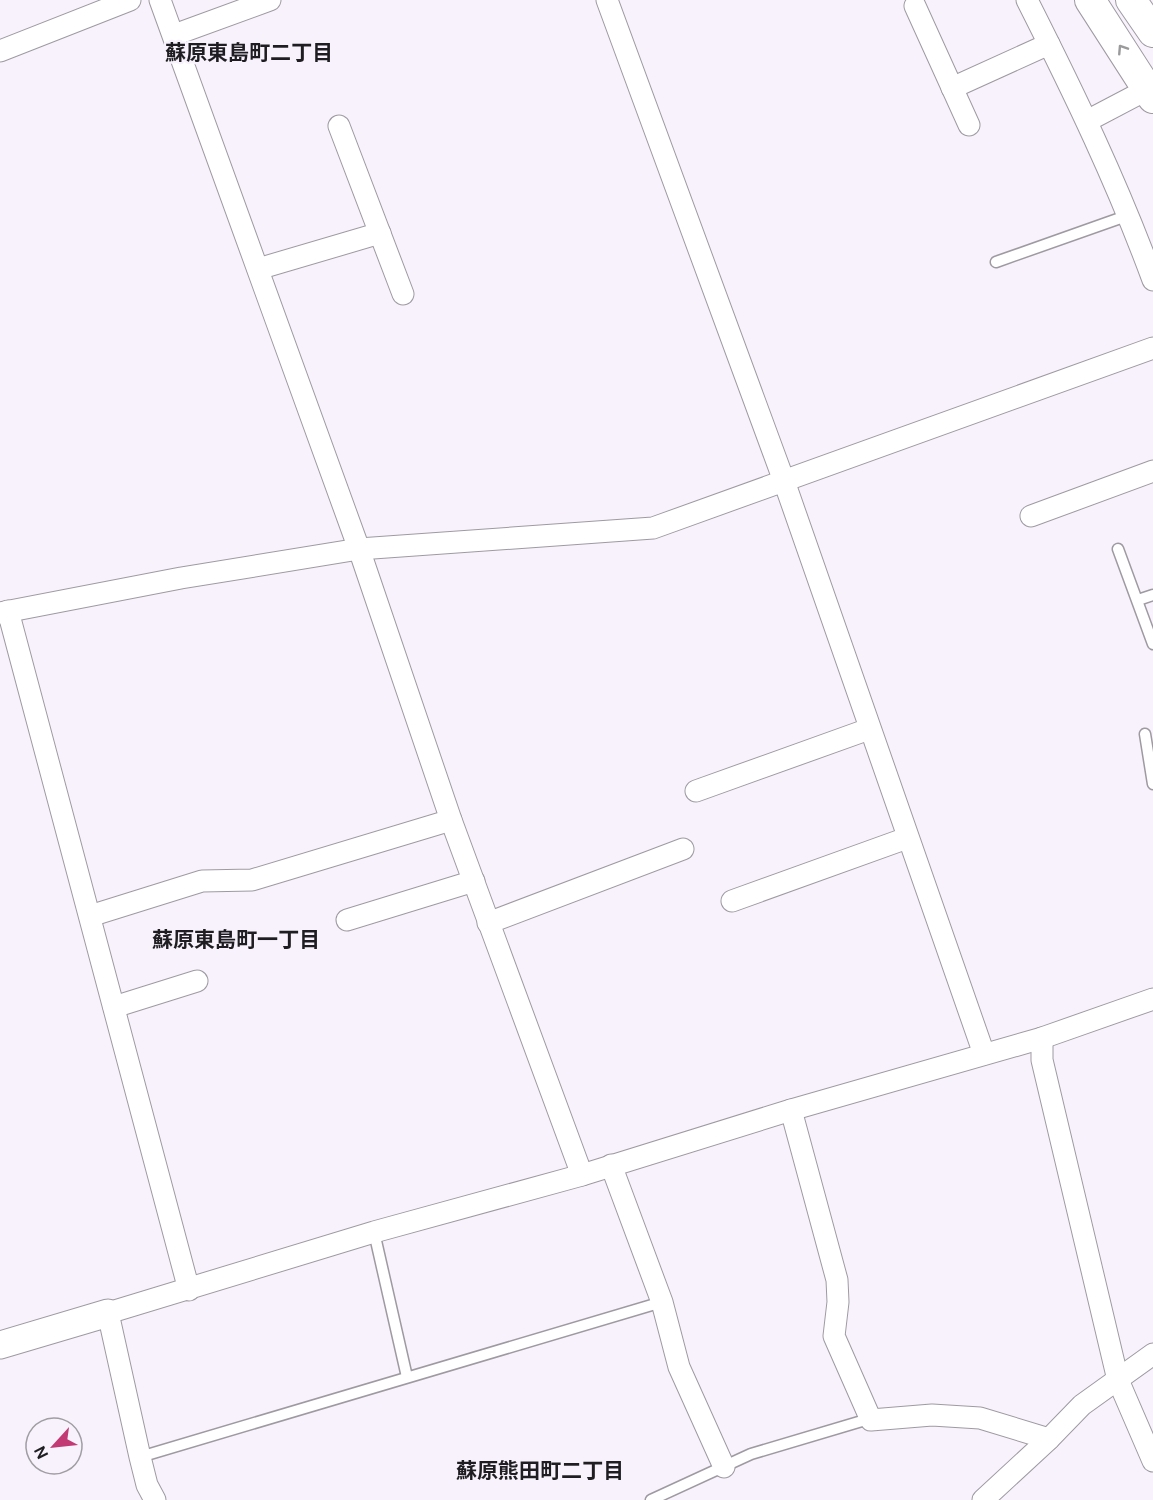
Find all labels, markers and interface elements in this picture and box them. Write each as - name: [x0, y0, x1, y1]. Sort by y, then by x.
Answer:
- district label: 蘇原東島町二丁目: [165, 39, 333, 67]
- one-way arrow: [1117, 45, 1129, 55]
- district label: 蘇原東島町一丁目: [152, 926, 320, 954]
- north arrow: [24, 1416, 84, 1476]
- text: N: [29, 1443, 53, 1463]
- district label: 蘇原熊田町二丁目: [456, 1457, 624, 1485]

